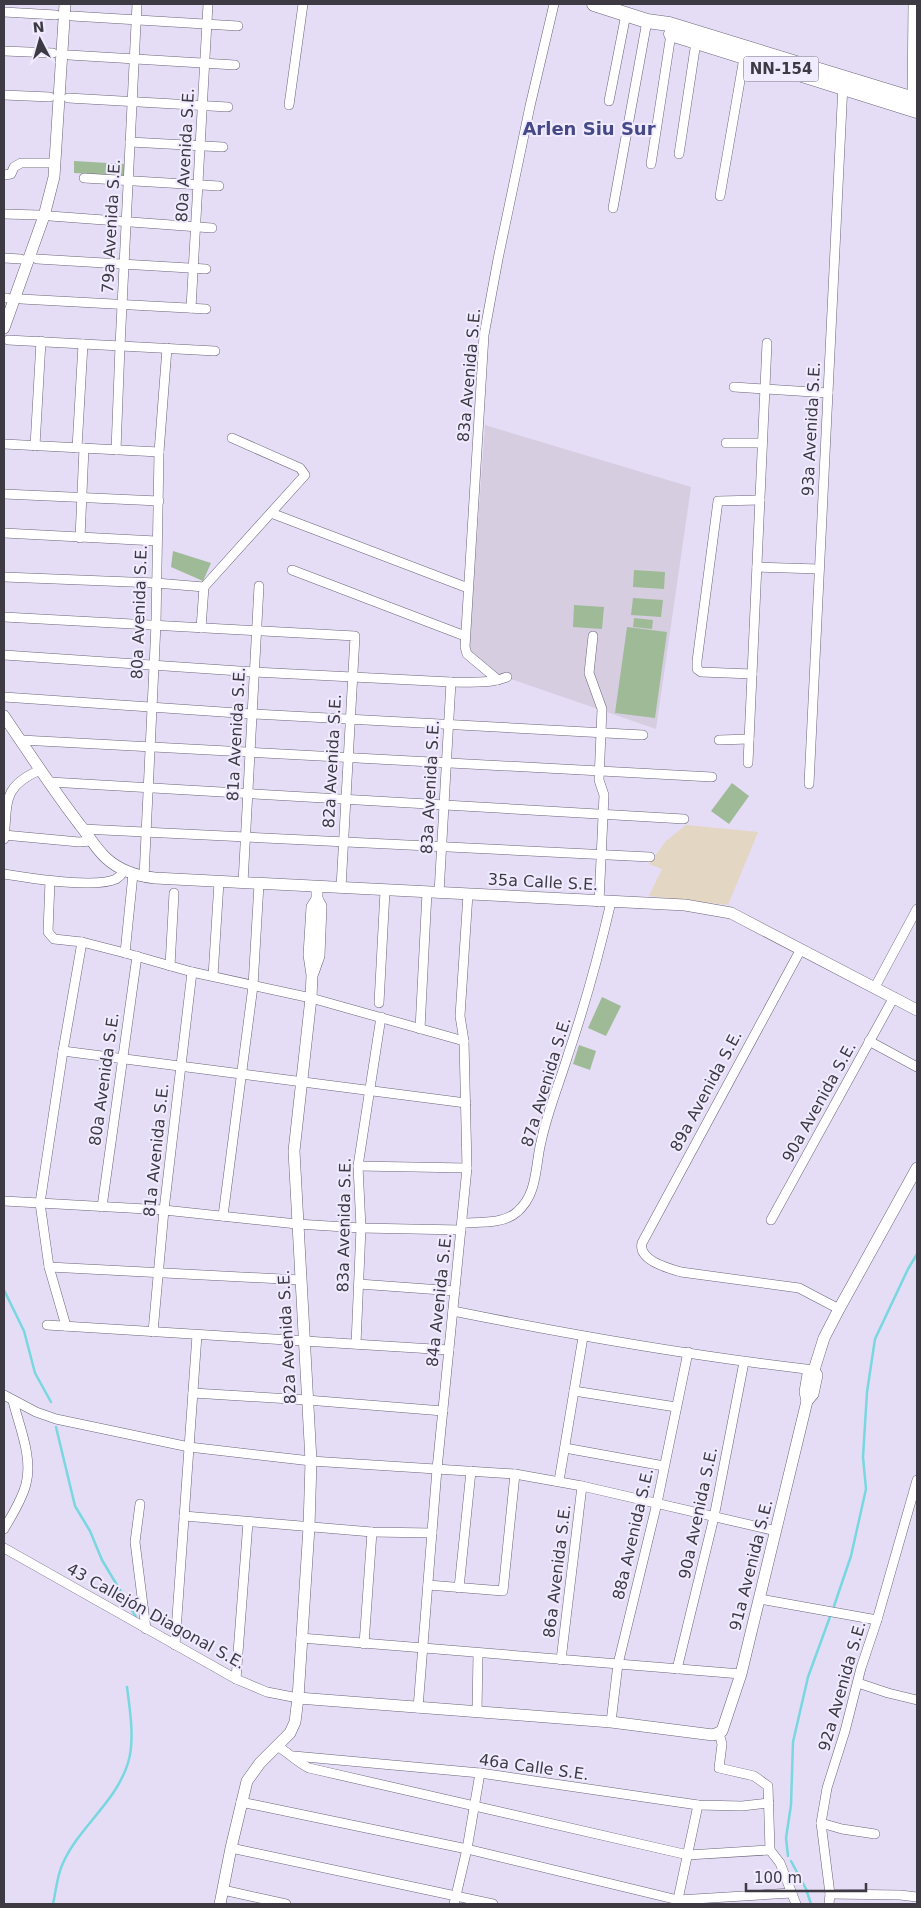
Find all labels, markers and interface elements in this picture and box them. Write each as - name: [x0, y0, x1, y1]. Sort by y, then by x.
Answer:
- north arrow: [15, 15, 65, 65]
- text: N: [32, 19, 45, 36]
- road number: NN-154: [744, 56, 818, 82]
- street label: 80a Avenida S.E.: [172, 87, 198, 223]
- district label: Arlen Siu Sur: [522, 118, 656, 139]
- street label: 79a Avenida S.E.: [98, 158, 124, 294]
- street label: 83a Avenida S.E.: [454, 307, 484, 443]
- street label: 93a Avenida S.E.: [798, 361, 824, 497]
- street label: 80a Avenida S.E.: [127, 544, 151, 680]
- street label: 81a Avenida S.E.: [223, 666, 249, 802]
- street label: 82a Avenida S.E.: [319, 693, 345, 829]
- street label: 83a Avenida S.E.: [417, 719, 443, 855]
- street label: 35a Calle S.E.: [487, 870, 599, 894]
- street label: 80a Avenida S.E.: [85, 1011, 123, 1147]
- street label: 87a Avenida S.E.: [517, 1015, 575, 1149]
- street label: 89a Avenida S.E.: [666, 1027, 746, 1155]
- street label: 90a Avenida S.E.: [778, 1039, 860, 1165]
- street label: 81a Avenida S.E.: [140, 1082, 172, 1218]
- street label: 83a Avenida S.E.: [333, 1158, 355, 1292]
- street label: 84a Avenida S.E.: [423, 1232, 455, 1368]
- street label: 82a Avenida S.E.: [274, 1269, 300, 1405]
- street label: 90a Avenida S.E.: [675, 1445, 721, 1581]
- street label: 88a Avenida S.E.: [609, 1466, 657, 1602]
- street label: 91a Avenida S.E.: [725, 1497, 777, 1633]
- street label: 86a Avenida S.E.: [539, 1503, 575, 1639]
- street label: 43 Callejón Diagonal S.E.: [63, 1559, 249, 1673]
- street label: 92a Avenida S.E.: [814, 1619, 870, 1753]
- street label: 46a Calle S.E.: [478, 1750, 590, 1784]
- scale bar: [746, 1860, 866, 1892]
- text: 100 m: [754, 1869, 802, 1887]

